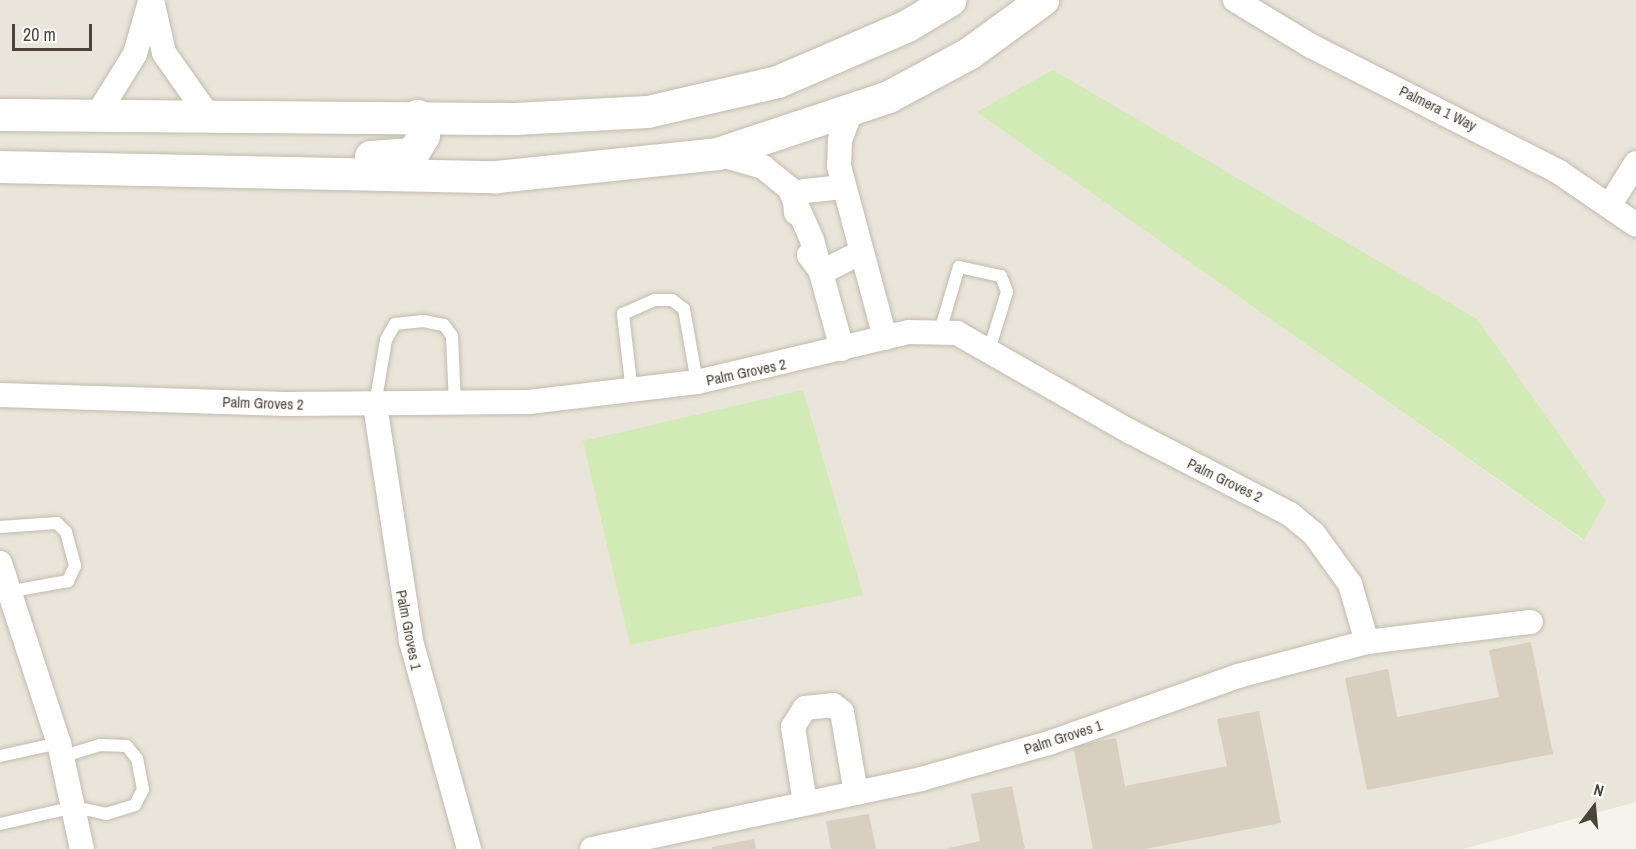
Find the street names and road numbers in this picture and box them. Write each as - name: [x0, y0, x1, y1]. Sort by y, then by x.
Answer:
- street label: Palmera 1 Way: [1396, 82, 1480, 134]
- street label: Palm Groves 2: [704, 355, 788, 389]
- street label: Palm Groves 2: [222, 393, 304, 413]
- street label: Palm Groves 2: [1184, 454, 1266, 506]
- street label: Palm Groves 1: [392, 588, 426, 672]
- street label: Palm Groves 1: [1022, 716, 1104, 758]

